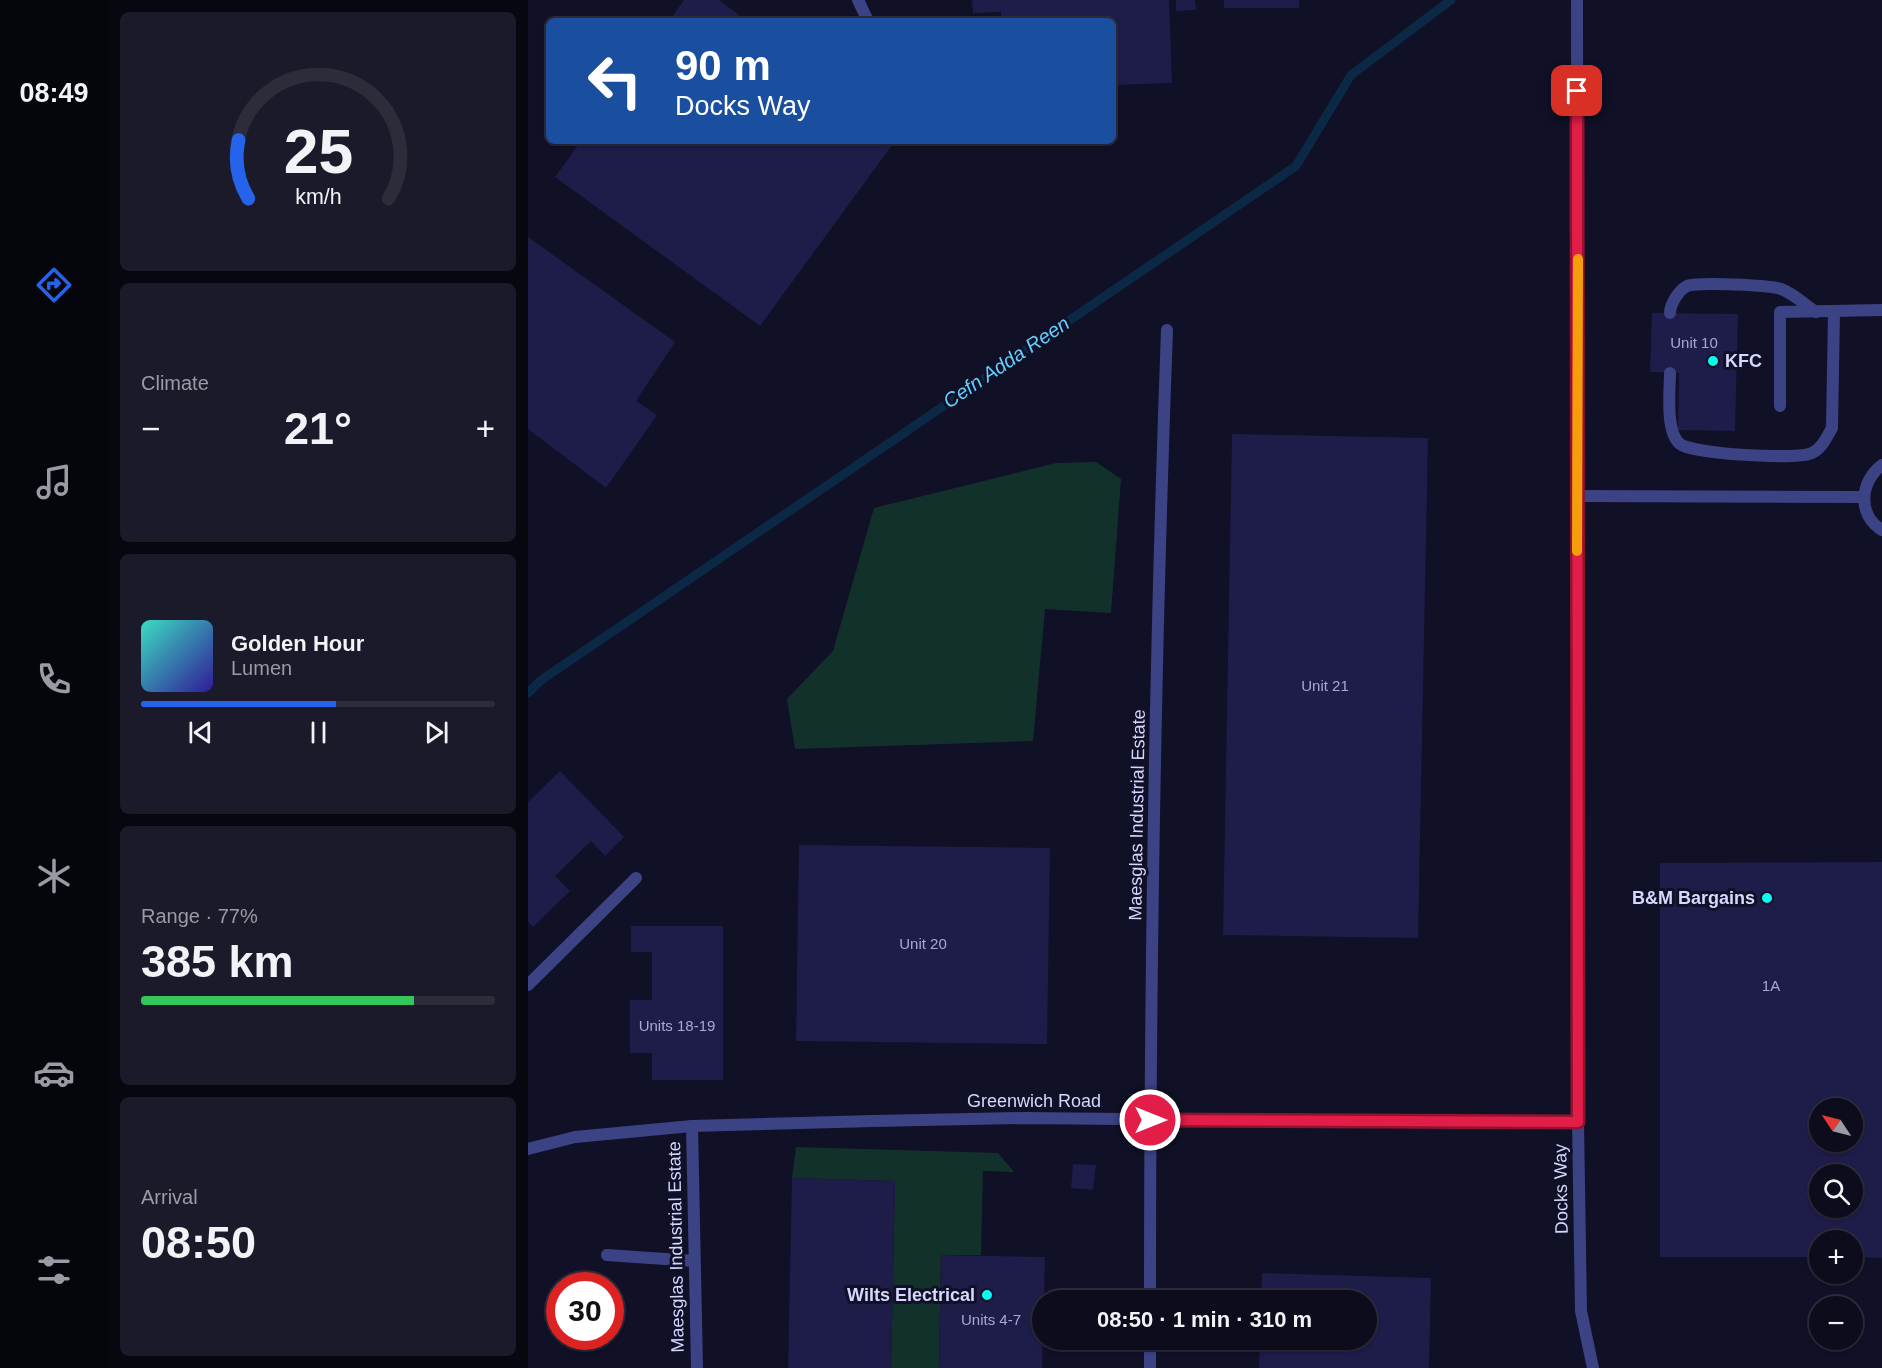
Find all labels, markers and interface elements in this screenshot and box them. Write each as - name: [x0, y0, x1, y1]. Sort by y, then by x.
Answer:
- icon: left: [576, 42, 654, 120]
- text: 90 m: [675, 42, 771, 89]
- pin: [1551, 65, 1602, 116]
- icon: arrive: [1560, 74, 1593, 107]
- text: 08:49: [19, 78, 89, 108]
- text: Docks Way: [675, 91, 811, 121]
- text: 25: [283, 117, 353, 186]
- text: km/h: [295, 185, 341, 209]
- icon: directions: [33, 264, 75, 306]
- water label: Cefn Adda Reen: [939, 312, 1073, 412]
- house number: Unit 10: [1670, 334, 1718, 351]
- place label: KFC: [1725, 351, 1762, 371]
- marker: KFC: [1706, 354, 1720, 368]
- text: Climate: [141, 372, 209, 394]
- text: 21°: [284, 403, 352, 454]
- text: −: [141, 410, 160, 447]
- text: +: [476, 410, 495, 447]
- icon: music: [33, 461, 75, 503]
- text: Golden Hour: [231, 631, 364, 656]
- text: Lumen: [231, 657, 292, 679]
- icon: phone: [33, 658, 75, 700]
- house number: Unit 21: [1301, 677, 1349, 694]
- street label: Maesglas Industrial Estate: [1125, 709, 1149, 921]
- icon: previous: [184, 716, 217, 749]
- icon: pause: [302, 716, 335, 749]
- icon: next: [420, 716, 453, 749]
- icon: climate: [33, 855, 75, 897]
- place label: B&M Bargains: [1632, 888, 1755, 908]
- marker: B&M Bargains: [1760, 891, 1774, 905]
- text: Range · 77%: [141, 905, 258, 927]
- house number: Unit 20: [899, 935, 947, 952]
- text: 385 km: [141, 936, 294, 987]
- house number: 1A: [1762, 977, 1780, 994]
- house number: Units 18-19: [639, 1017, 715, 1034]
- icon: car: [33, 1052, 75, 1094]
- position arrow: [1118, 1088, 1182, 1152]
- street label: Greenwich Road: [967, 1091, 1101, 1111]
- north arrow: [1809, 1098, 1863, 1152]
- map controls: [1809, 1098, 1863, 1350]
- street label: Maesglas Industrial Estate: [664, 1141, 688, 1353]
- street label: Docks Way: [1550, 1144, 1572, 1234]
- button: search: [1809, 1164, 1863, 1218]
- text: Arrival: [141, 1186, 198, 1208]
- text: 08:50: [141, 1217, 256, 1268]
- button: +: [1809, 1230, 1863, 1284]
- icon: filters: [33, 1249, 75, 1291]
- speed limit sign: 30: [546, 1272, 624, 1350]
- place label: Wilts Electrical: [847, 1285, 975, 1305]
- marker: Wilts Electrical: [980, 1288, 994, 1302]
- button: −: [1809, 1296, 1863, 1350]
- text: 08:50 · 1 min · 310 m: [1097, 1307, 1312, 1332]
- house number: Units 4-7: [961, 1311, 1021, 1328]

